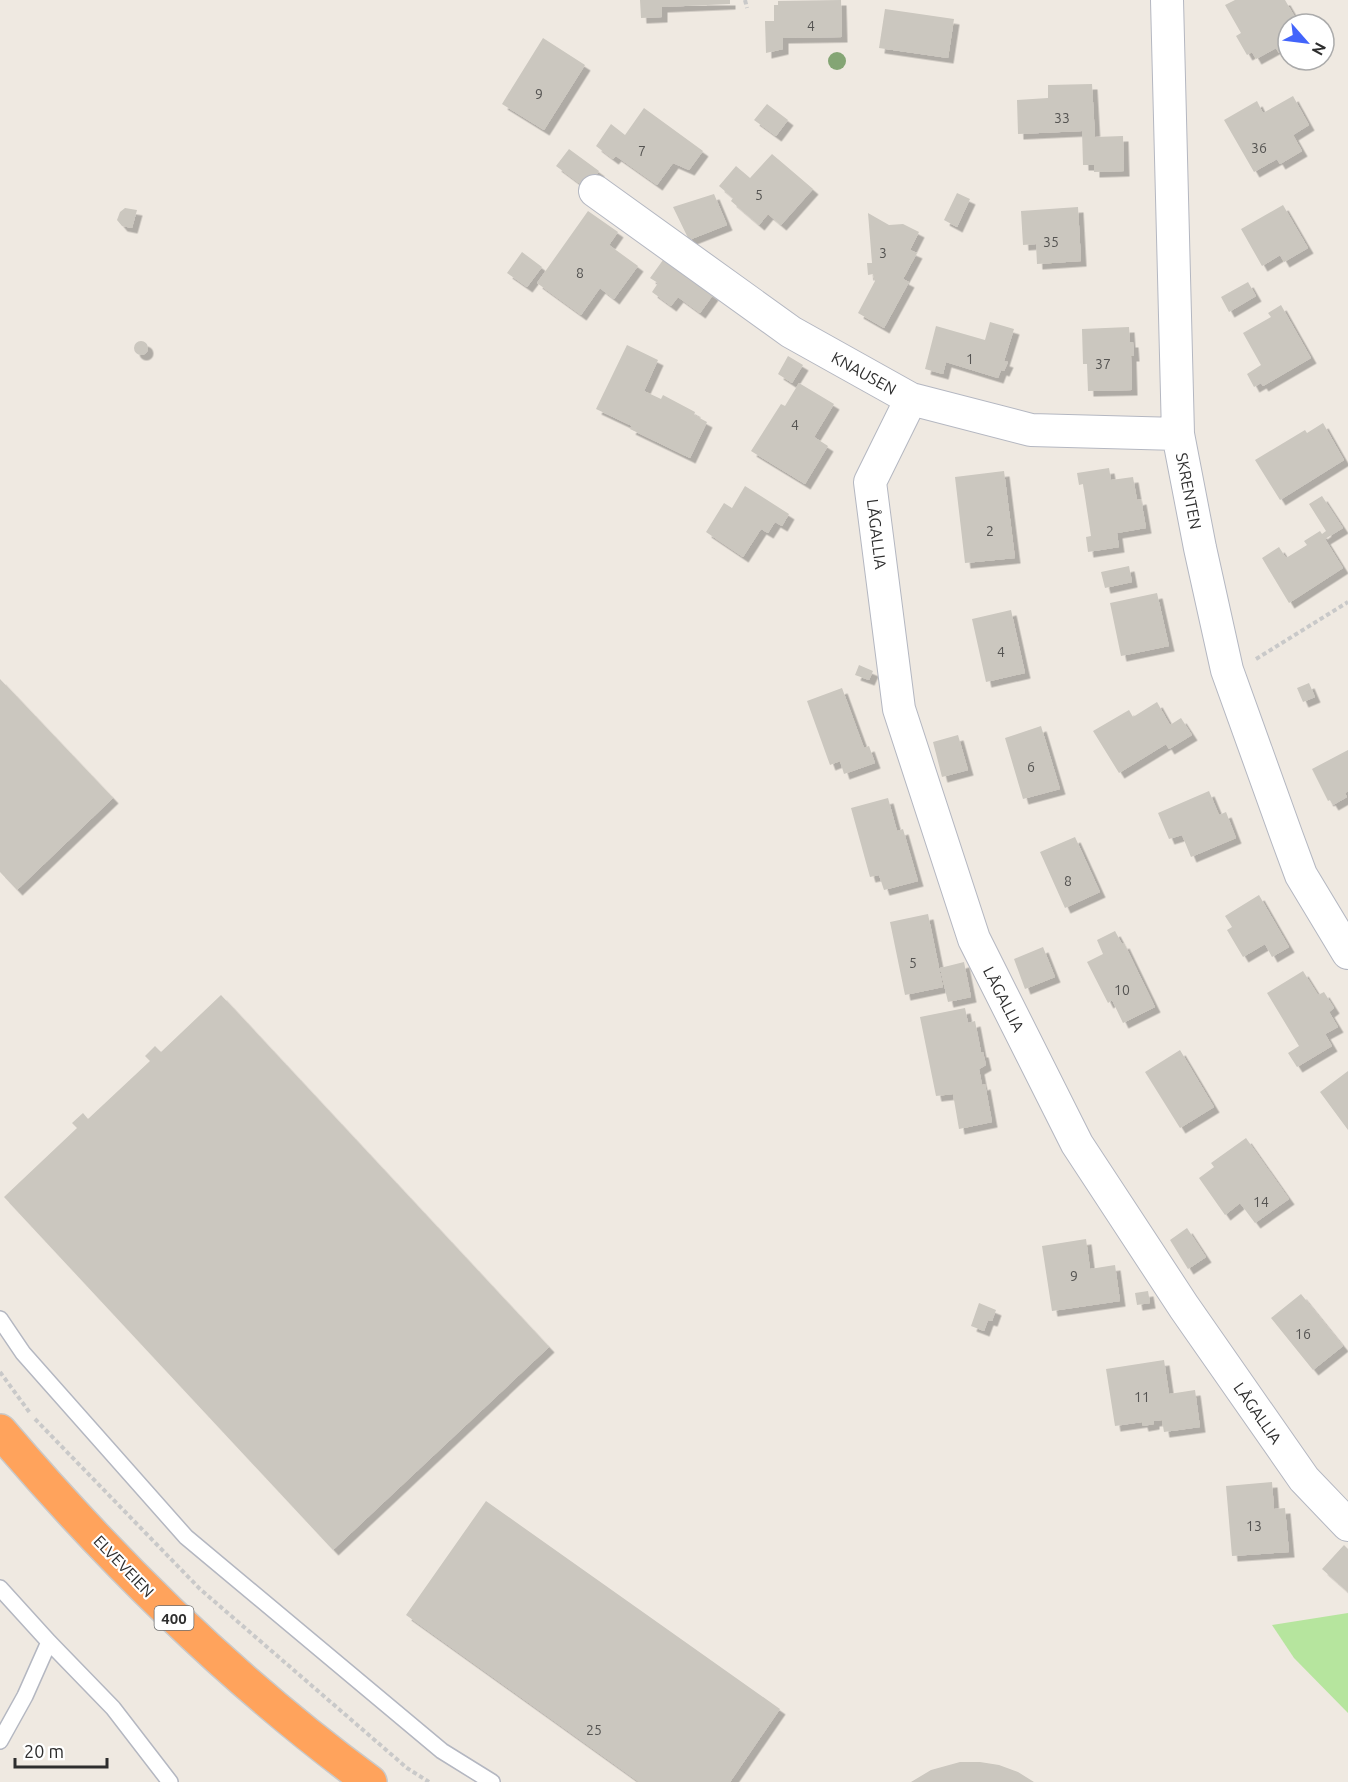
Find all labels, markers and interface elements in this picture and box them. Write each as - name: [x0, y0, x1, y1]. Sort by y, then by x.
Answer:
- north arrow: [1276, 12, 1336, 72]
- house number: 4: [807, 18, 815, 34]
- text: N: [1308, 40, 1330, 59]
- house number: 9: [535, 86, 543, 102]
- house number: 33: [1054, 110, 1070, 126]
- house number: 36: [1251, 140, 1267, 156]
- house number: 7: [638, 143, 646, 159]
- house number: 5: [755, 187, 763, 203]
- house number: 35: [1043, 234, 1059, 250]
- house number: 3: [879, 245, 887, 261]
- house number: 8: [576, 265, 584, 281]
- street label: KNAUSEN: [828, 348, 900, 398]
- house number: 1: [966, 351, 974, 367]
- house number: 37: [1095, 356, 1111, 372]
- house number: 4: [791, 417, 799, 433]
- street label: SKRENTEN: [1173, 451, 1205, 531]
- street label: LÅGALLIA: [864, 498, 890, 571]
- house number: 2: [986, 523, 994, 539]
- house number: 4: [997, 644, 1005, 660]
- house number: 6: [1027, 759, 1035, 775]
- house number: 8: [1064, 873, 1072, 889]
- house number: 5: [909, 955, 917, 971]
- street label: LÅGALLIA: [980, 963, 1028, 1035]
- house number: 10: [1114, 982, 1130, 998]
- house number: 14: [1253, 1194, 1269, 1210]
- house number: 9: [1070, 1268, 1078, 1284]
- house number: 16: [1295, 1326, 1311, 1342]
- street label: LÅGALLIA: [1230, 1379, 1286, 1448]
- house number: 11: [1134, 1389, 1150, 1405]
- house number: 13: [1246, 1518, 1262, 1534]
- street label: ELVEVEIEN: [90, 1532, 158, 1600]
- road number: 400: [154, 1606, 194, 1630]
- house number: 25: [586, 1722, 602, 1738]
- scale bar: [15, 1731, 106, 1769]
- text: 20 m: [24, 1741, 64, 1761]

